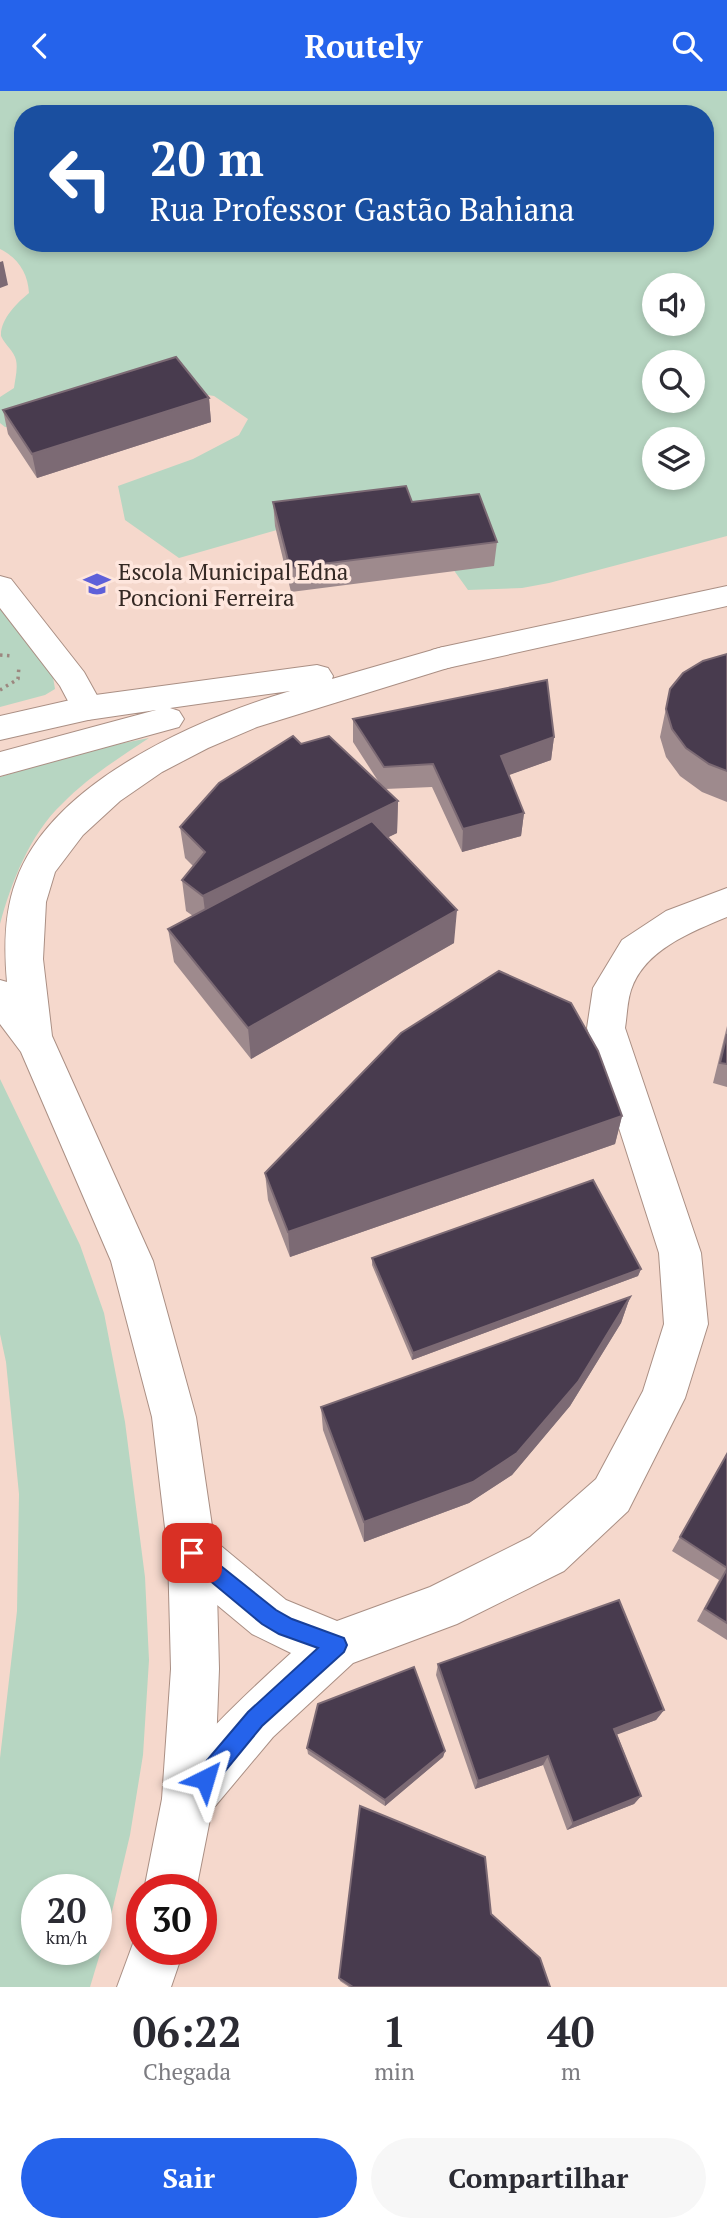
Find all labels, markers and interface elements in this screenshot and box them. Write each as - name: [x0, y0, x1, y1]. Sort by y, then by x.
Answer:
- text: Routely: [305, 25, 422, 67]
- icon: back: [21, 27, 59, 65]
- icon: search: [668, 27, 706, 65]
- text: 20 m: [150, 125, 264, 190]
- icon: left: [35, 133, 126, 224]
- text: Rua Professor Gastão Bahiana: [150, 188, 575, 230]
- map controls: [642, 273, 705, 490]
- button: sound: [642, 273, 705, 336]
- button: search: [642, 350, 705, 413]
- button: layers: [642, 427, 705, 490]
- place label: Escola Municipal Edna Poncioni Ferreira: [118, 556, 349, 613]
- school or university icon: Escola Municipal Edna Poncioni Ferreira: [82, 569, 112, 599]
- pin: [162, 1523, 222, 1583]
- icon: arrive: [173, 1534, 211, 1572]
- position arrow: [168, 1742, 242, 1816]
- speed limit sign: 30: [126, 1874, 217, 1965]
- text: 20: [47, 1887, 86, 1933]
- text: km/h: [46, 1925, 87, 1949]
- text: 06:22: [132, 2003, 242, 2059]
- text: 1: [383, 2003, 406, 2059]
- text: 40: [547, 2003, 595, 2059]
- text: Chegada: [143, 2056, 231, 2087]
- text: min: [374, 2056, 415, 2087]
- text: m: [561, 2056, 581, 2087]
- button: Sair: [21, 2138, 357, 2218]
- button: Compartilhar: [371, 2138, 706, 2218]

